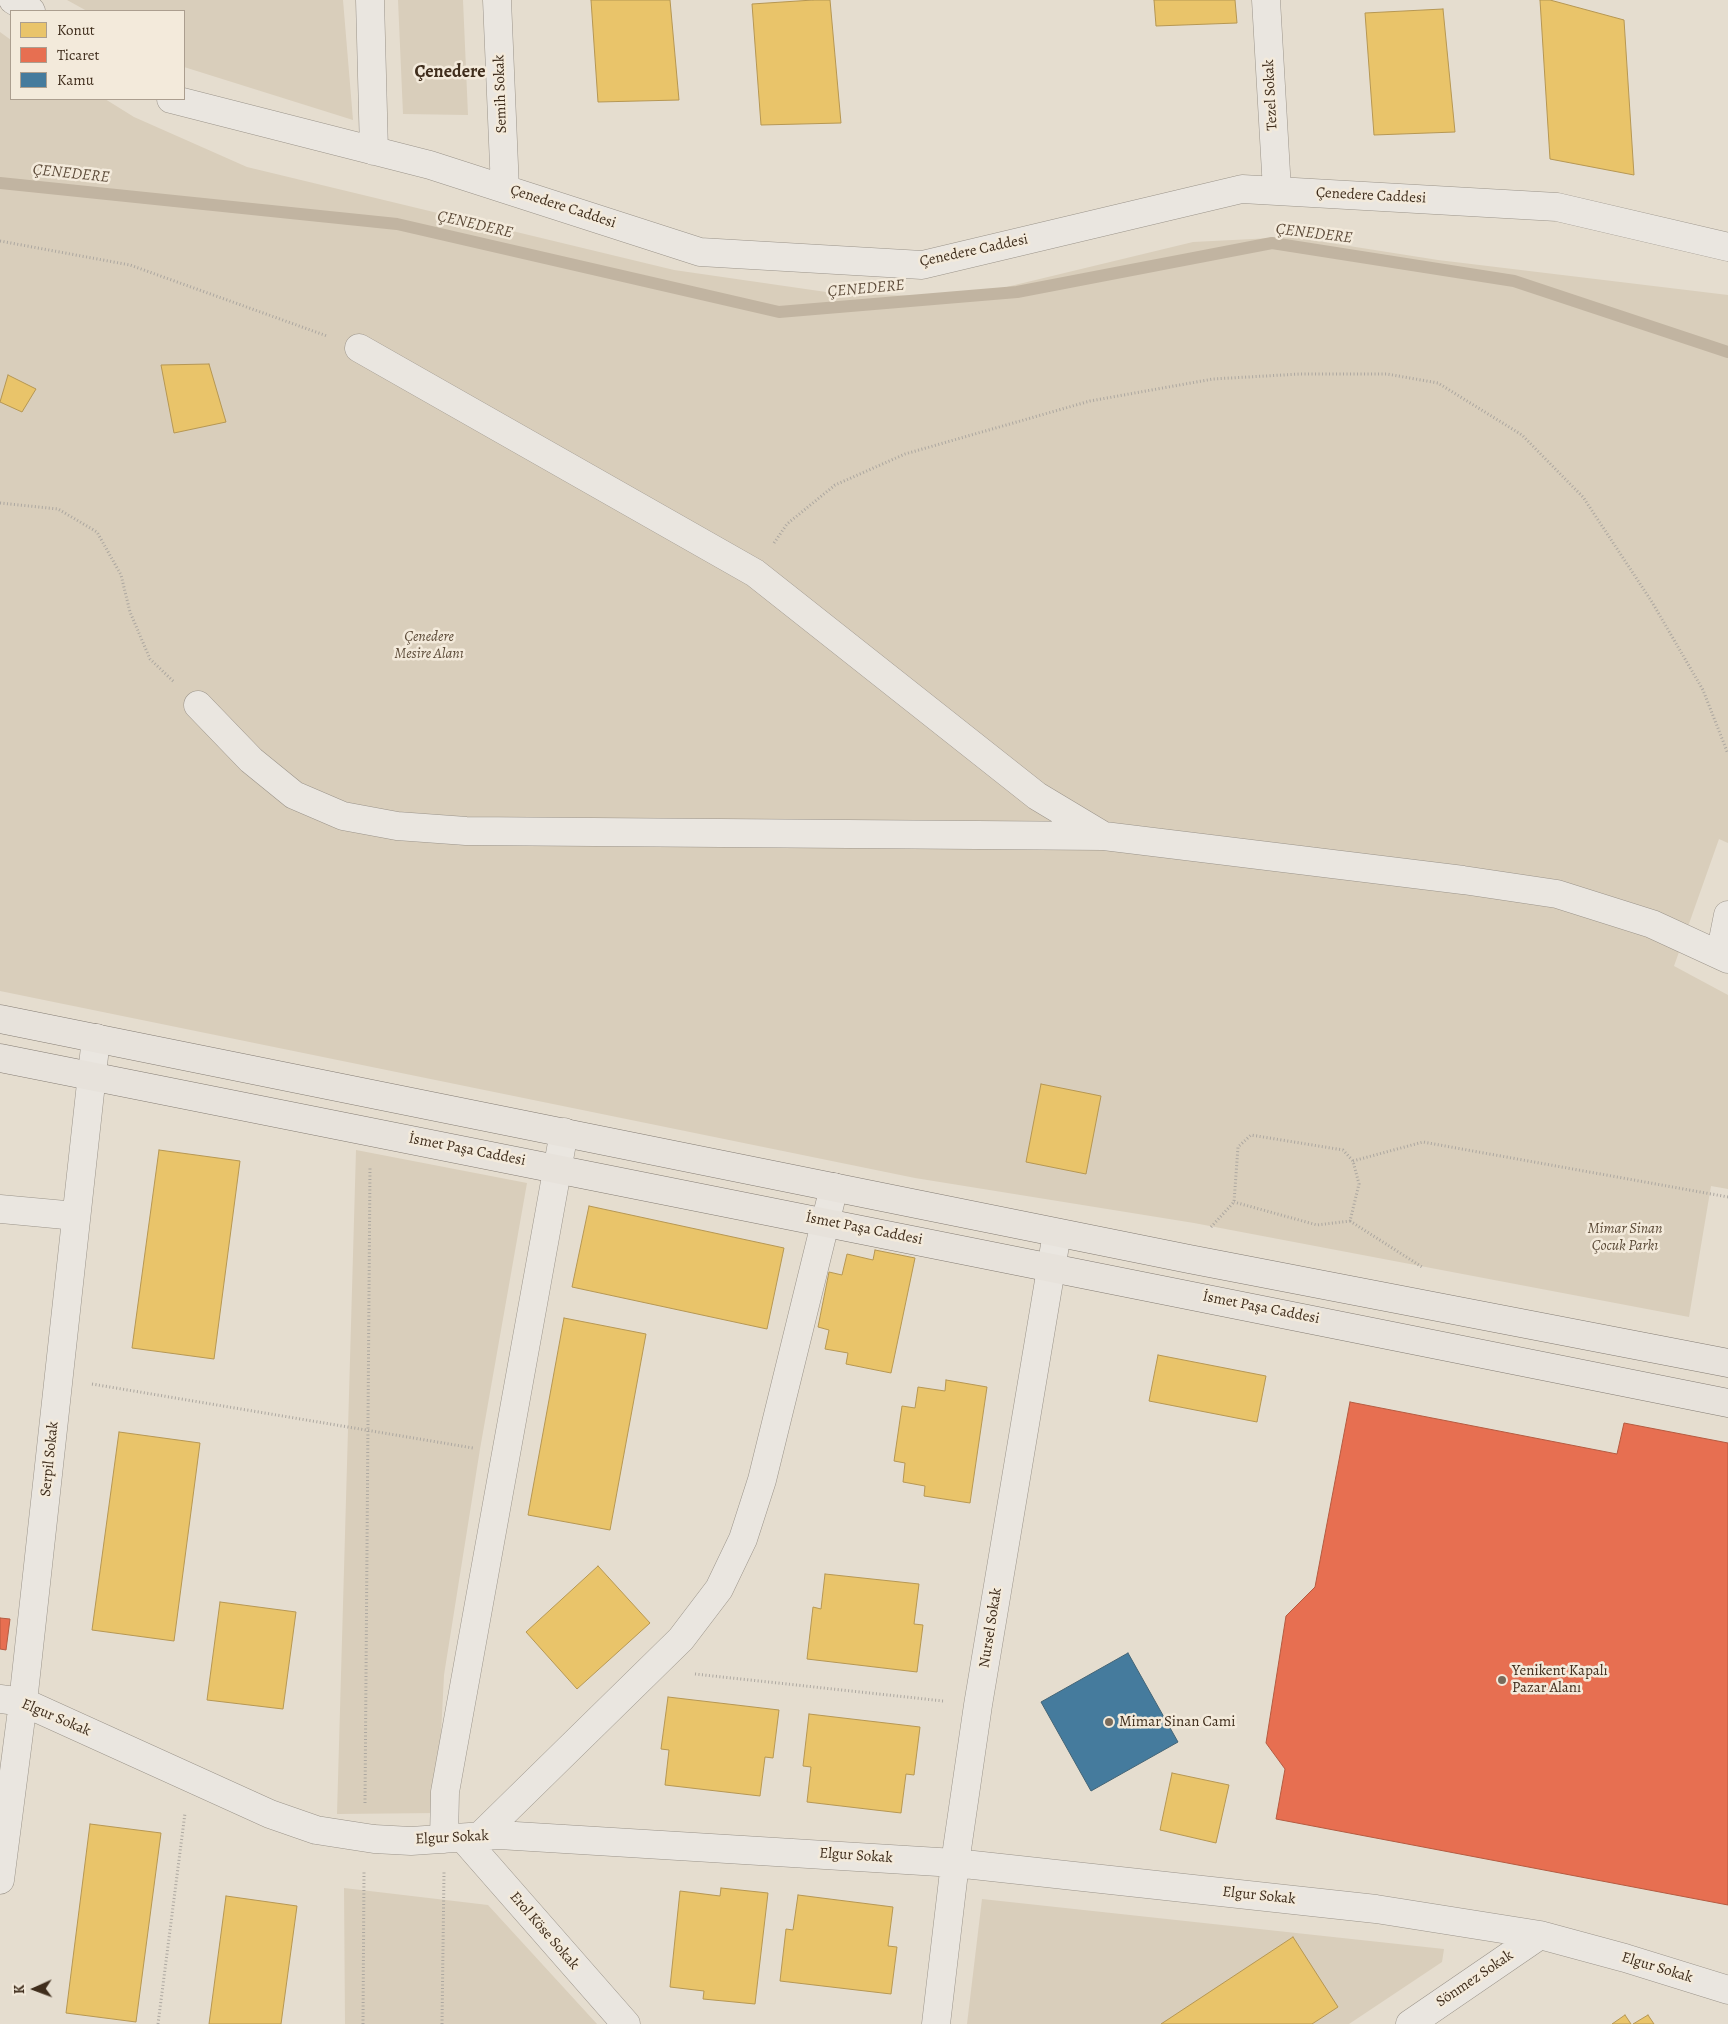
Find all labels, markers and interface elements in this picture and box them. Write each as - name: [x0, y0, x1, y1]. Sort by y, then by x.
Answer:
- legend: [10, 10, 185, 100]
- text: Konut: [57, 20, 95, 40]
- text: Ticaret: [57, 45, 99, 65]
- street label: Semih Sokak: [491, 54, 511, 134]
- street label: Tezel Sokak: [1260, 59, 1282, 131]
- district label: Çenedere: [414, 62, 486, 84]
- text: Kamu: [57, 70, 94, 90]
- water label: ÇENEDERE: [32, 160, 110, 188]
- street label: Çenedere Caddesi: [508, 181, 618, 233]
- street label: Çenedere Caddesi: [1315, 184, 1427, 208]
- water label: ÇENEDERE: [435, 207, 515, 243]
- water label: ÇENEDERE: [1275, 220, 1353, 248]
- street label: Çenedere Caddesi: [918, 231, 1030, 271]
- water label: ÇENEDERE: [827, 276, 905, 302]
- park label: Çenedere Mesire Alanı: [394, 628, 464, 663]
- street label: İsmet Paşa Caddesi: [407, 1130, 527, 1170]
- street label: İsmet Paşa Caddesi: [804, 1209, 924, 1249]
- park label: Mimar Sinan Çocuk Parkı: [1588, 1220, 1662, 1255]
- street label: İsmet Paşa Caddesi: [1201, 1288, 1321, 1328]
- street label: Serpil Sokak: [37, 1420, 63, 1498]
- street label: Nursel Sokak: [976, 1587, 1006, 1669]
- place label: Yenikent Kapalı Pazar Alanı: [1512, 1662, 1608, 1697]
- marker: Yenikent Kapalı Pazar Alanı: [1496, 1674, 1508, 1686]
- street label: Elgur Sokak: [19, 1695, 93, 1741]
- place label: Mimar Sinan Cami: [1119, 1713, 1235, 1731]
- marker: Mimar Sinan Cami: [1103, 1716, 1115, 1728]
- street label: Elgur Sokak: [415, 1827, 489, 1849]
- street label: Elgur Sokak: [819, 1844, 893, 1868]
- street label: Elgur Sokak: [1221, 1883, 1297, 1909]
- street label: Erol Köse Sokak: [505, 1888, 583, 1974]
- street label: Sönmez Sokak: [1433, 1947, 1517, 2011]
- street label: Elgur Sokak: [1619, 1949, 1695, 1987]
- north arrow: [10, 1964, 60, 2014]
- text: K: [10, 1985, 29, 1994]

